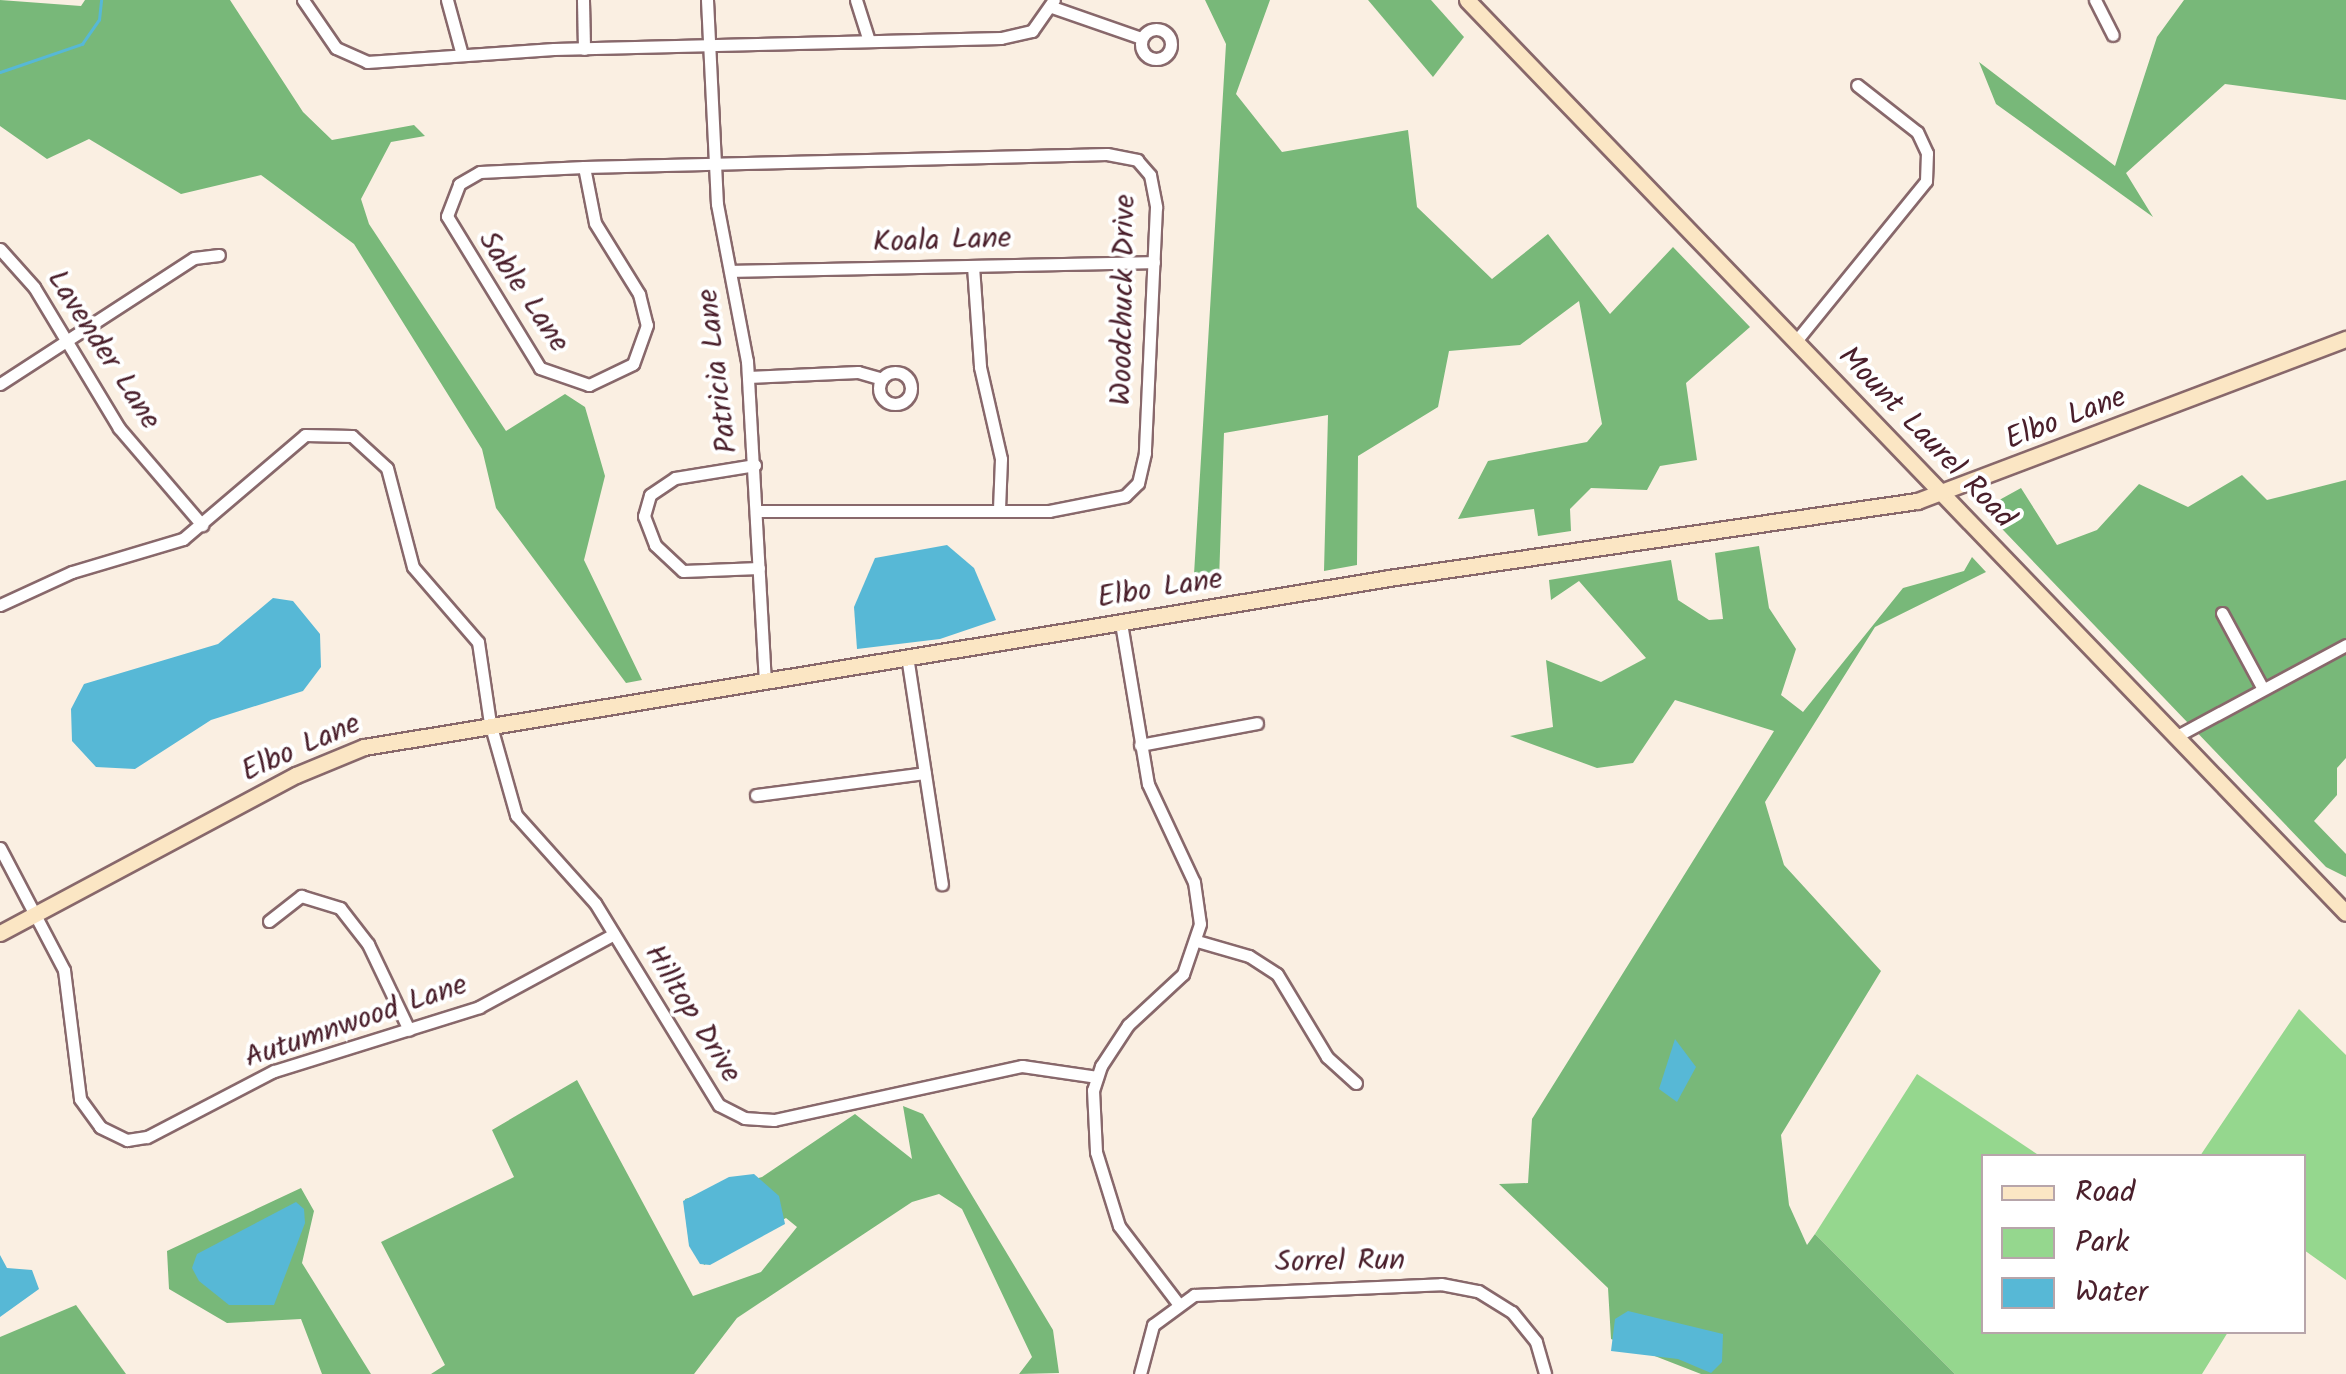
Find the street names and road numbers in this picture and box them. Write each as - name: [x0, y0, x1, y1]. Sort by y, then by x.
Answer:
- street label: Woodchuck Drive: [1104, 194, 1144, 406]
- street label: Koala Lane: [872, 221, 1012, 261]
- street label: Sable Lane: [469, 224, 577, 360]
- street label: Lavender Lane: [38, 263, 168, 437]
- street label: Patricia Lane: [690, 287, 746, 455]
- street label: Mount Laurel Road: [1830, 339, 2022, 537]
- street label: Elbo Lane: [2001, 380, 2131, 458]
- street label: Elbo Lane: [1095, 561, 1225, 617]
- street label: Elbo Lane: [236, 706, 366, 790]
- street label: Hilltop Drive: [635, 938, 749, 1090]
- street label: Autumnwood Lane: [240, 967, 472, 1077]
- street label: Sorrel Run: [1275, 1243, 1405, 1281]

